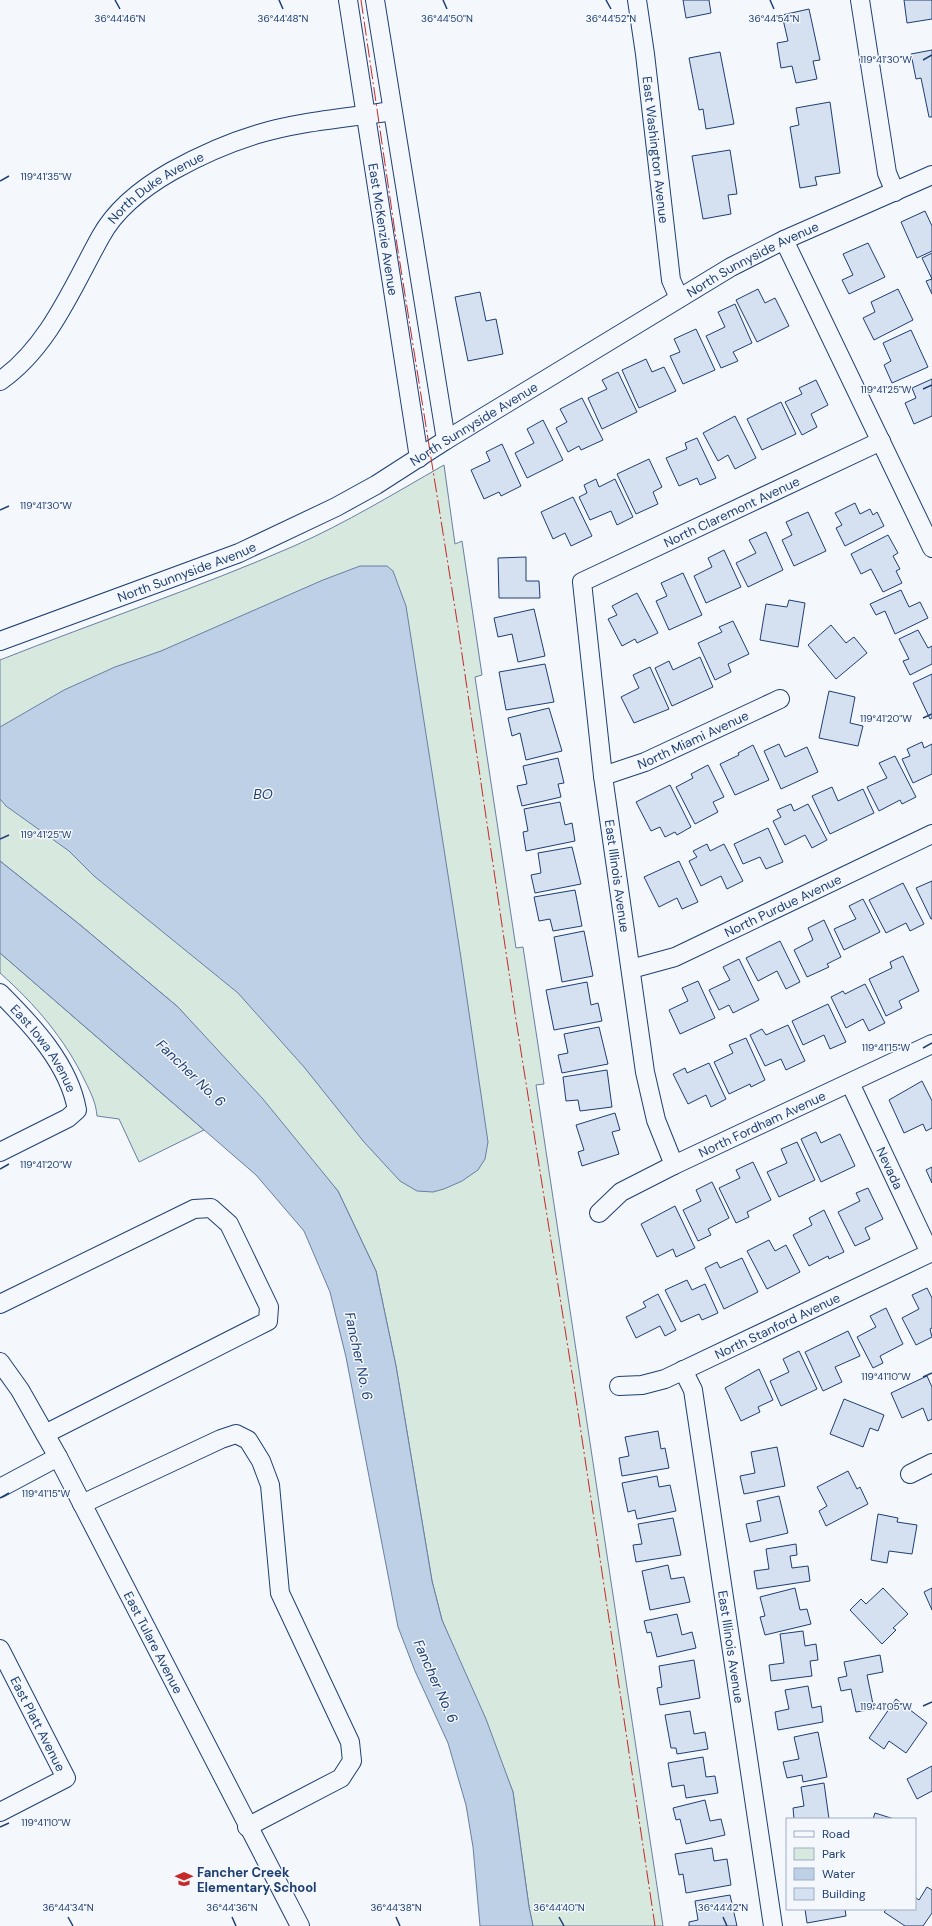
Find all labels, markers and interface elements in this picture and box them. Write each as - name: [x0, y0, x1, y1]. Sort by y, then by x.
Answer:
- text: 36°44'46"N: [95, 12, 146, 25]
- text: 36°44'48"N: [258, 12, 308, 25]
- text: 36°44'50"N: [421, 12, 473, 25]
- text: 36°44'52"N: [586, 12, 636, 25]
- text: 36°44'54"N: [748, 12, 800, 25]
- text: 119°41'30"W: [860, 53, 912, 66]
- street label: East Washington Avenue: [639, 75, 673, 224]
- street label: North Duke Avenue: [104, 148, 207, 227]
- street label: East McKenzie Avenue: [365, 162, 402, 297]
- text: 119°41'35"W: [20, 170, 72, 183]
- street label: North Sunnyside Avenue: [683, 217, 821, 301]
- street label: North Sunnyside Avenue: [407, 378, 541, 470]
- text: 119°41'25"W: [860, 383, 912, 396]
- street label: North Claremont Avenue: [661, 472, 802, 551]
- text: 119°41'30"W: [20, 499, 72, 512]
- street label: North Sunnyside Avenue: [115, 538, 259, 606]
- street label: North Miami Avenue: [635, 706, 751, 773]
- text: 119°41'20"W: [860, 712, 912, 725]
- water label: BO: [253, 785, 273, 803]
- street label: East Illinois Avenue: [601, 819, 633, 933]
- text: 119°41'25"W: [20, 828, 72, 841]
- street label: North Purdue Avenue: [721, 870, 844, 941]
- street label: East Iowa Avenue: [7, 1000, 80, 1095]
- water label: Fancher No. 6: [153, 1035, 230, 1111]
- text: 119°41'15"W: [862, 1041, 911, 1054]
- street label: North Fordham Avenue: [696, 1087, 828, 1161]
- street label: Nevada: [873, 1144, 907, 1192]
- text: 119°41'20"W: [20, 1158, 72, 1171]
- street label: North Stanford Avenue: [712, 1289, 843, 1363]
- water label: Fancher No. 6: [341, 1310, 377, 1402]
- text: 119°41'10"W: [861, 1370, 911, 1383]
- text: 119°41'15"W: [22, 1487, 71, 1500]
- street label: East Tulare Avenue: [120, 1588, 187, 1696]
- street label: East Illinois Avenue: [715, 1589, 748, 1704]
- water label: Fancher No. 6: [410, 1636, 463, 1726]
- street label: East Platt Avenue: [7, 1673, 70, 1774]
- text: 119°41'05"W: [860, 1700, 912, 1713]
- text: 119°41'10"W: [21, 1816, 71, 1829]
- legend: [786, 1818, 916, 1910]
- text: Road: [822, 1826, 850, 1842]
- text: Park: [822, 1846, 846, 1862]
- place label: Fancher Creek Elementary School: [197, 1864, 317, 1896]
- text: Water: [822, 1866, 856, 1882]
- school or university icon: Fancher Creek Elementary School: [174, 1869, 194, 1889]
- text: Building: [822, 1886, 866, 1902]
- text: 36°44'34"N: [42, 1901, 94, 1914]
- text: 36°44'36"N: [206, 1901, 258, 1914]
- text: 36°44'38"N: [370, 1901, 422, 1914]
- text: 36°44'40"N: [533, 1901, 585, 1914]
- text: 36°44'42"N: [698, 1901, 748, 1914]

